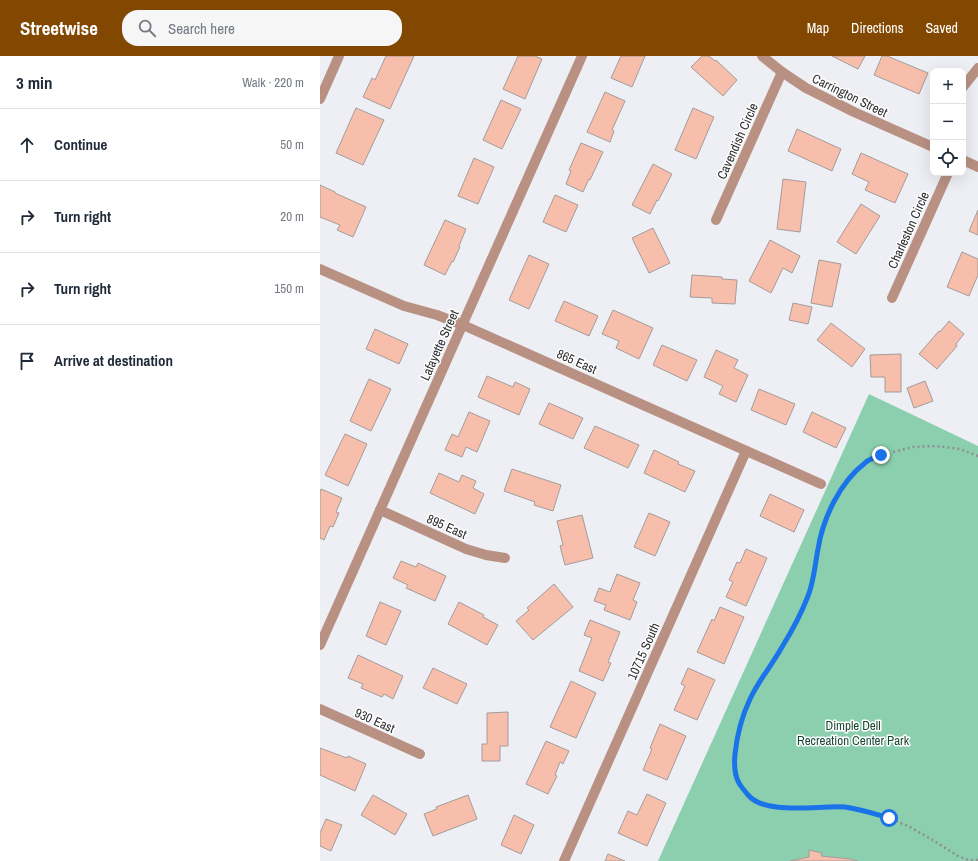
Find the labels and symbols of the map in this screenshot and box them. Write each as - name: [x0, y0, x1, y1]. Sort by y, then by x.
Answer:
- street label: Carrington Street: [809, 70, 890, 121]
- street label: Cavendish Circle: [713, 100, 762, 182]
- street label: Charleston Circle: [884, 189, 933, 271]
- street label: Lafayette Street: [416, 307, 463, 383]
- street label: 865 East: [554, 345, 600, 378]
- route end: [872, 446, 890, 464]
- street label: 895 East: [424, 510, 470, 543]
- street label: 10715 South: [623, 620, 664, 682]
- street label: 930 East: [352, 704, 398, 737]
- park label: Dimple Dell Recreation Center Park: [797, 717, 910, 749]
- route start: [880, 809, 898, 827]

